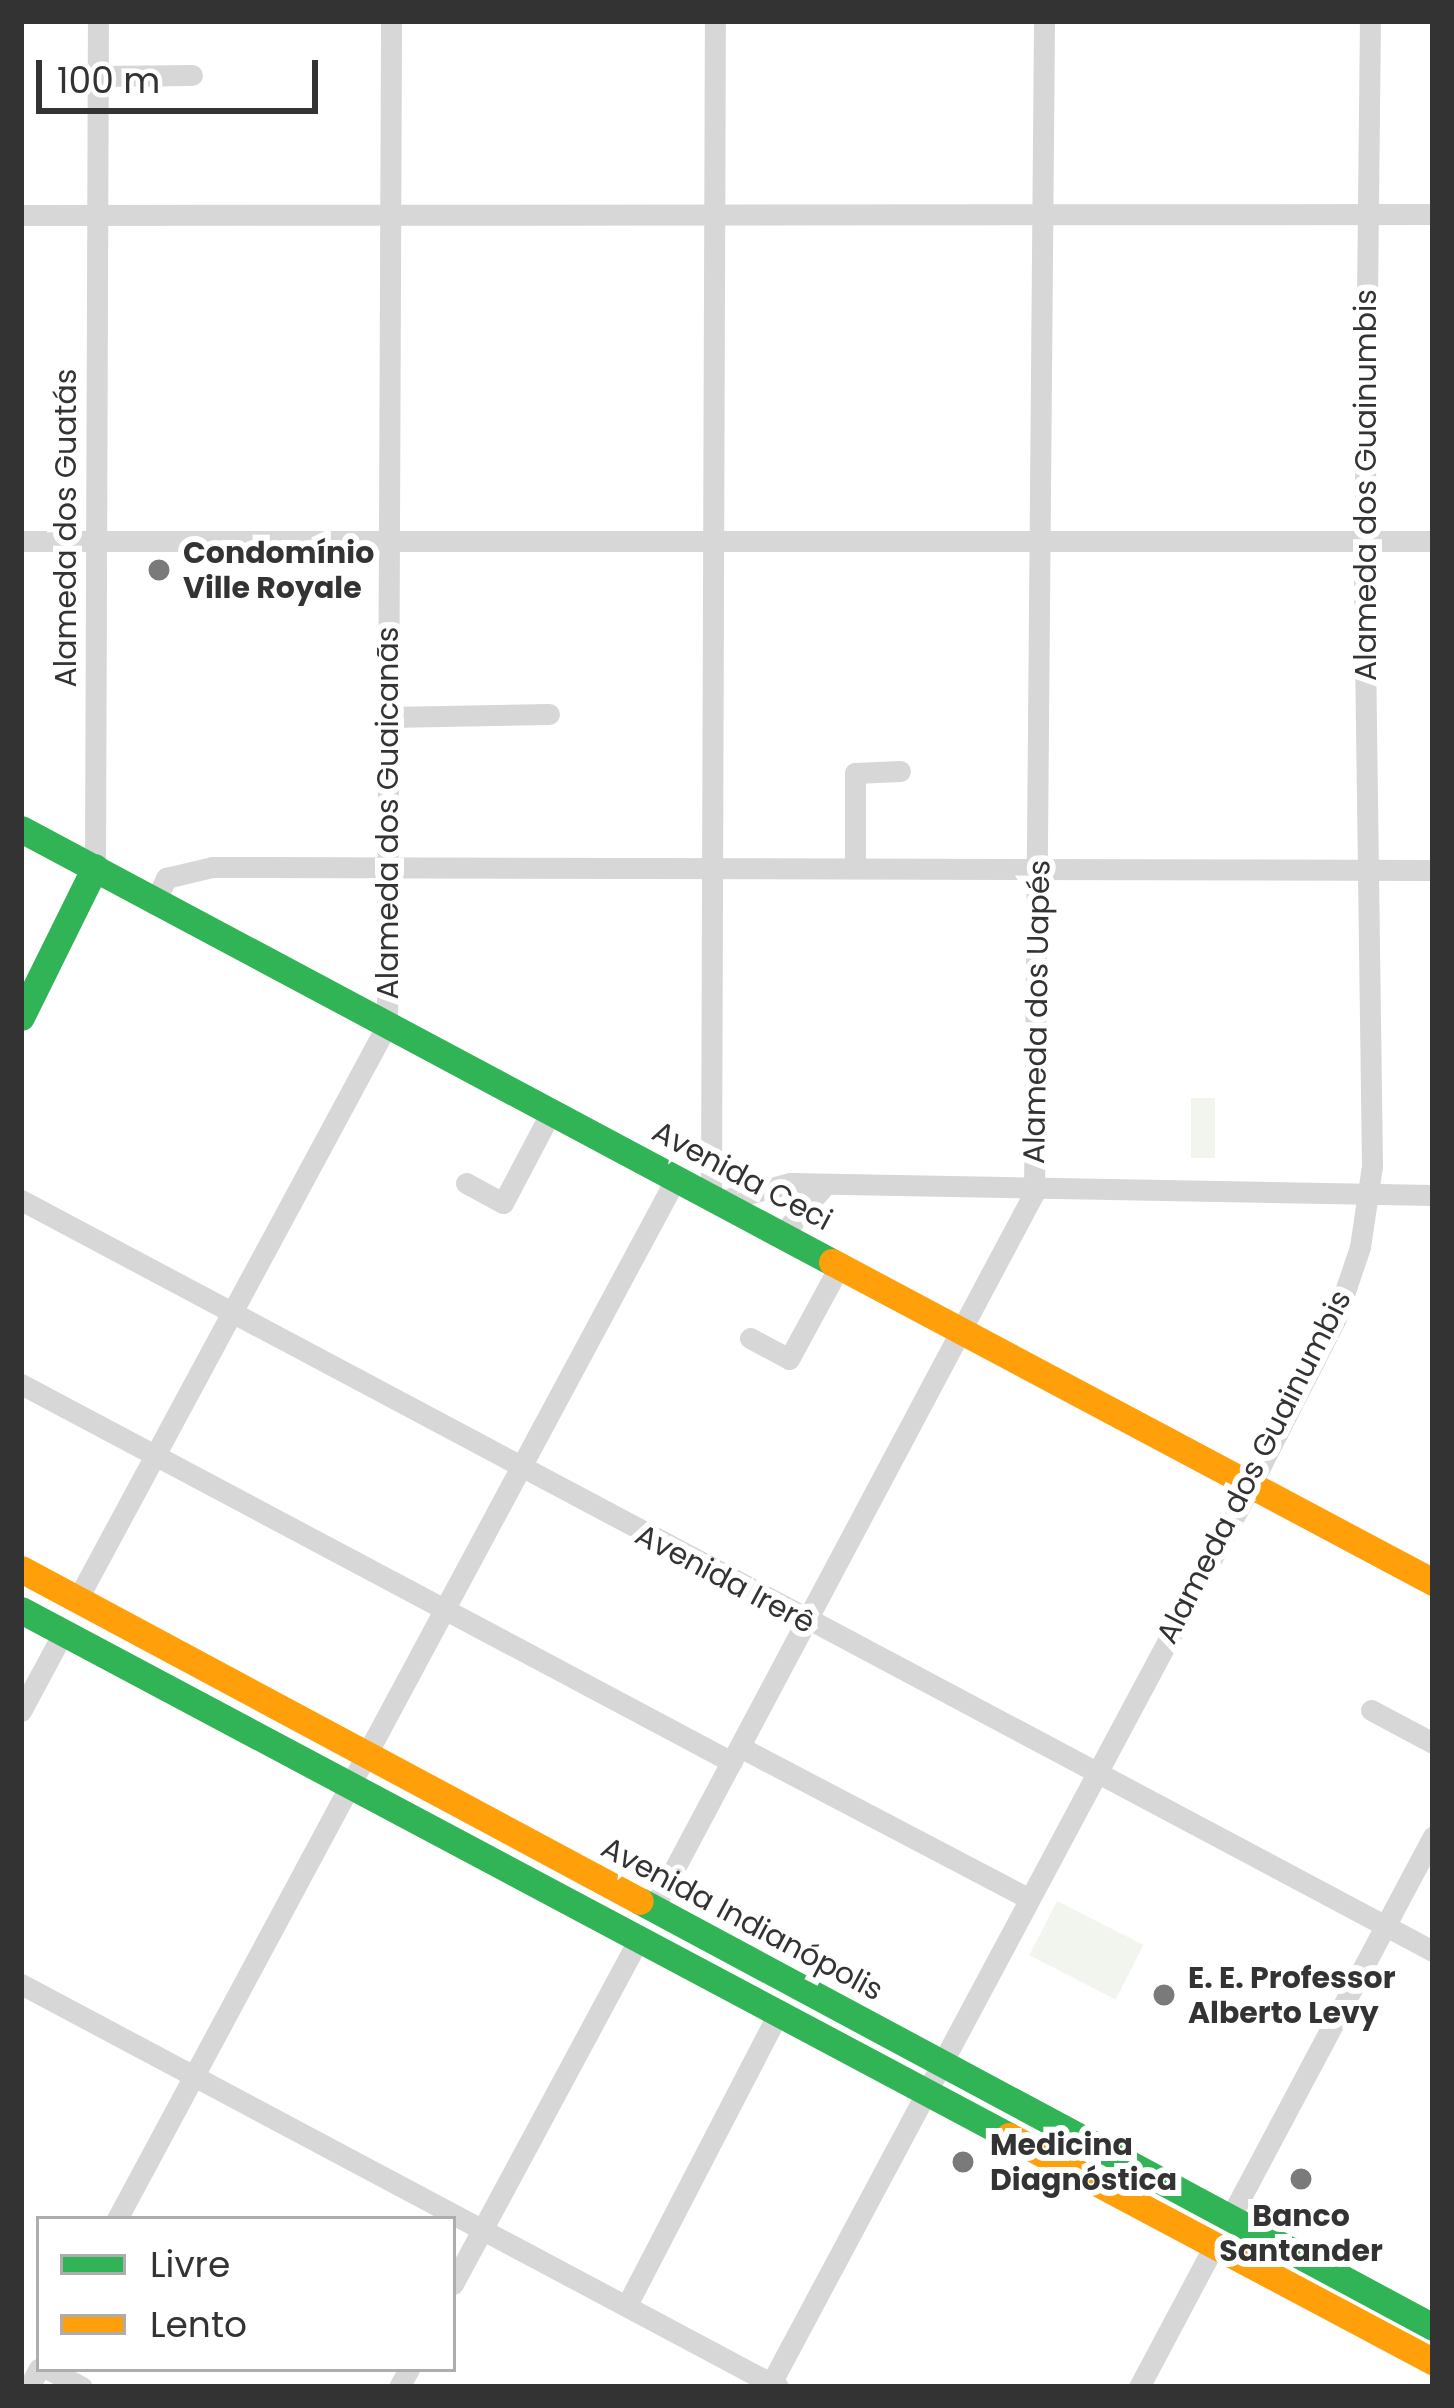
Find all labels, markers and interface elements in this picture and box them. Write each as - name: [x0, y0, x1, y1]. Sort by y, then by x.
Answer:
- scale bar: [42, 36, 324, 110]
- text: 100 m: [57, 55, 160, 106]
- street label: Alameda dos Guainumbis: [1348, 289, 1384, 681]
- street label: Alameda dos Guatás: [48, 369, 84, 687]
- place label: Condomínio Ville Royale: [183, 535, 374, 606]
- marker: Condomínio Ville Royale: [146, 557, 172, 583]
- street label: Alameda dos Guaicanãs: [370, 627, 406, 999]
- street label: Alameda dos Uapés: [1016, 860, 1058, 1164]
- street label: Avenida Ceci: [646, 1114, 838, 1238]
- street label: Alameda dos Guainumbis: [1149, 1284, 1359, 1650]
- street label: Avenida Irerê: [629, 1517, 821, 1641]
- street label: Avenida Indianópolis: [595, 1829, 889, 2009]
- place label: E. E. Professor Alberto Levy: [1188, 1960, 1395, 2030]
- marker: E. E. Professor Alberto Levy: [1151, 1982, 1177, 2008]
- place label: Medicina Diagnóstica: [990, 2127, 1177, 2198]
- marker: Medicina Diagnóstica: [947, 2146, 979, 2178]
- marker: Banco Santander: [1288, 2166, 1314, 2192]
- place label: Banco Santander: [1219, 2198, 1383, 2268]
- legend: [36, 2216, 456, 2372]
- text: Livre: [150, 2239, 230, 2290]
- text: Lento: [150, 2299, 247, 2350]

